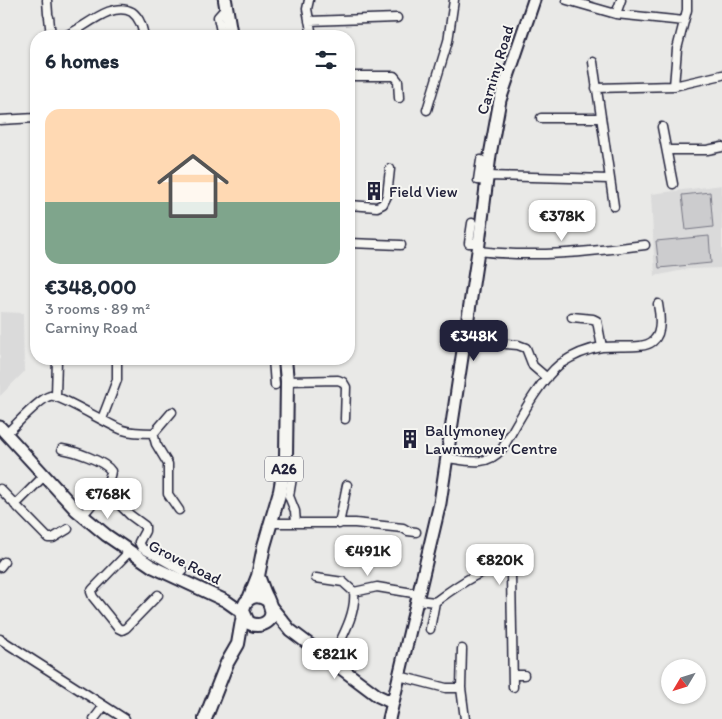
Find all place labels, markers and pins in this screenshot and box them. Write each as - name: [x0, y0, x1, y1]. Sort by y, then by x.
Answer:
- building icon: Field View: [363, 180, 385, 202]
- place label: Field View: [389, 182, 458, 201]
- pin: €378K: [527, 200, 597, 242]
- pin: €348K: [439, 320, 509, 362]
- place label: Ballymoney Lawnmower Centre: [425, 421, 557, 458]
- building icon: Ballymoney Lawnmower Centre: [399, 428, 421, 450]
- pin: €768K: [73, 478, 143, 520]
- pin: €491K: [333, 534, 403, 577]
- pin: €820K: [465, 544, 535, 586]
- pin: €821K: [300, 638, 370, 680]

